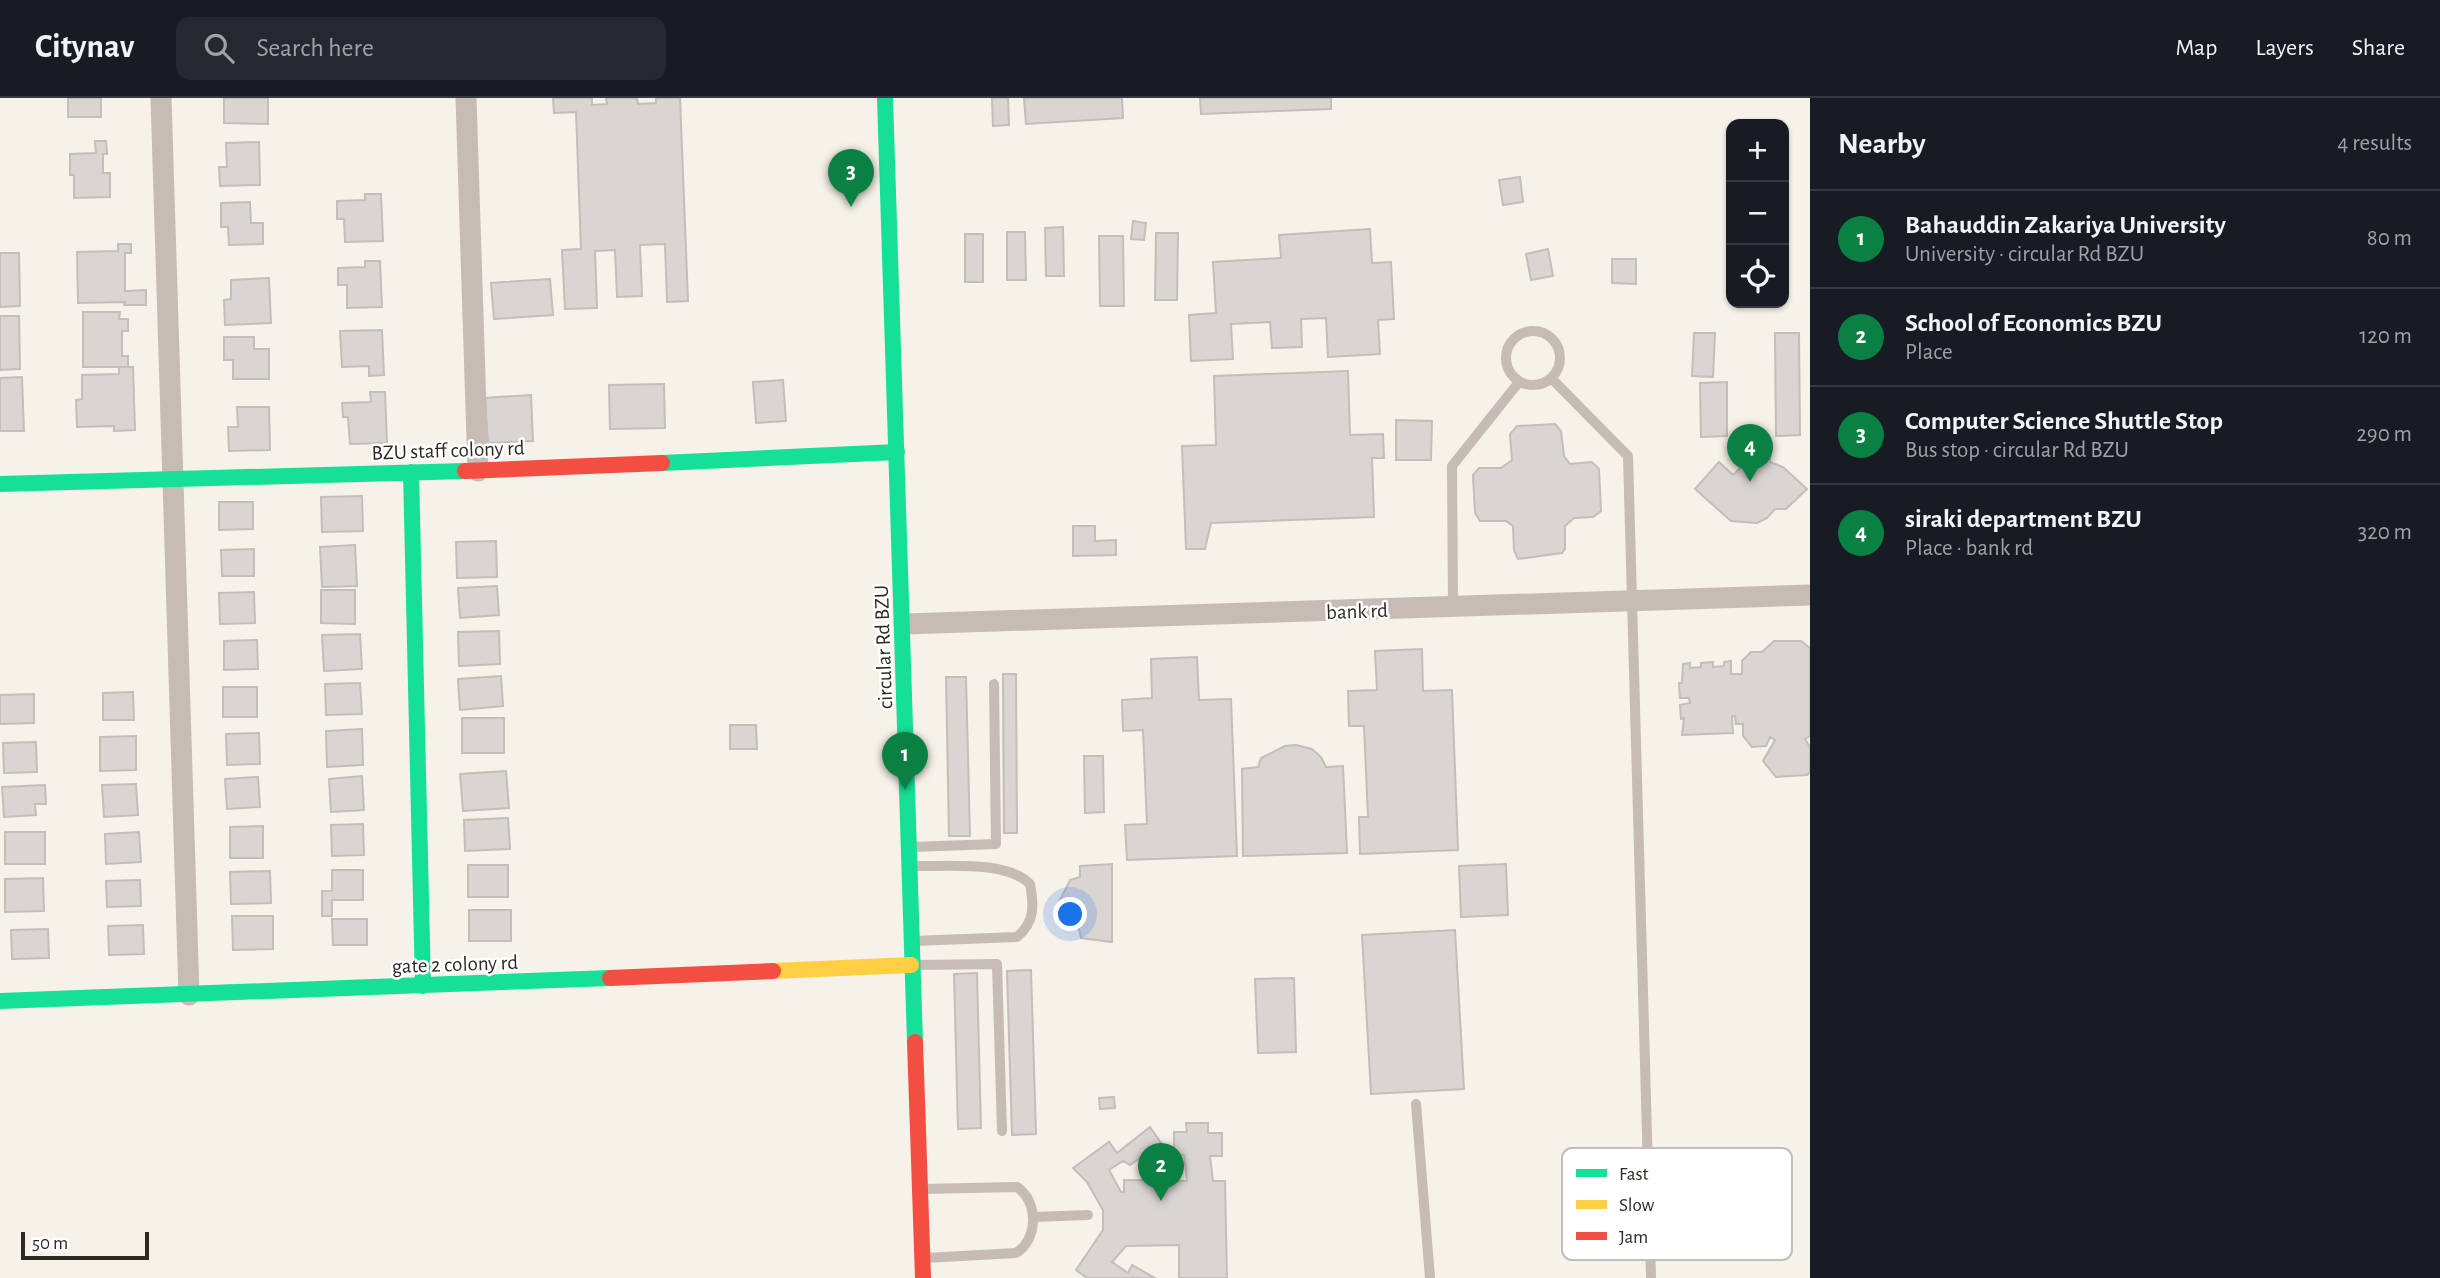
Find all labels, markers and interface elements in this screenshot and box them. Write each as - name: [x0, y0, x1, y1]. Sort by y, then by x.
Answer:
- search box: [176, 17, 666, 80]
- icon: search: [200, 29, 238, 67]
- text: Citynav: [35, 31, 134, 64]
- text: Search here: [256, 35, 374, 61]
- text: Map: [2175, 36, 2217, 60]
- text: Layers: [2255, 36, 2314, 60]
- text: Share: [2352, 36, 2405, 60]
- map controls: [1726, 119, 1789, 308]
- button: +: [1726, 119, 1789, 182]
- text: Nearby: [1838, 129, 1926, 159]
- text: 4 results: [2337, 132, 2412, 155]
- pin: 3: [828, 149, 874, 207]
- button: −: [1726, 182, 1789, 245]
- text: Bahauddin Zakariya University: [1905, 212, 2226, 238]
- text: 1: [1857, 227, 1865, 250]
- text: 80 m: [2367, 227, 2412, 250]
- text: University · circular Rd BZU: [1905, 243, 2144, 266]
- button: locate: [1726, 245, 1789, 308]
- text: School of Economics BZU: [1905, 310, 2162, 336]
- text: 2: [1856, 325, 1866, 348]
- text: 120 m: [2359, 325, 2412, 348]
- text: Place: [1905, 341, 1953, 364]
- text: Computer Science Shuttle Stop: [1905, 408, 2223, 434]
- text: 3: [1856, 423, 1866, 446]
- text: 290 m: [2356, 423, 2412, 446]
- pin: 4: [1727, 424, 1773, 482]
- street label: BZU staff colony rd: [371, 437, 525, 464]
- text: Bus stop · circular Rd BZU: [1905, 439, 2129, 462]
- text: siraki department BZU: [1905, 506, 2142, 532]
- text: 4: [1855, 521, 1867, 544]
- text: 320 m: [2358, 521, 2412, 544]
- text: Place · bank rd: [1905, 537, 2033, 560]
- street label: circular Rd BZU: [871, 584, 896, 710]
- street label: bank rd: [1326, 600, 1388, 623]
- pin: 1: [882, 732, 928, 790]
- your location: [1053, 897, 1087, 931]
- street label: gate 2 colony rd: [391, 952, 519, 977]
- pin: 2: [1138, 1143, 1184, 1201]
- legend: [1562, 1148, 1792, 1260]
- text: Fast: [1619, 1165, 1649, 1184]
- text: Slow: [1619, 1196, 1655, 1215]
- text: Jam: [1619, 1228, 1648, 1247]
- scale bar: [21, 1229, 149, 1261]
- text: 50 m: [32, 1234, 68, 1253]

